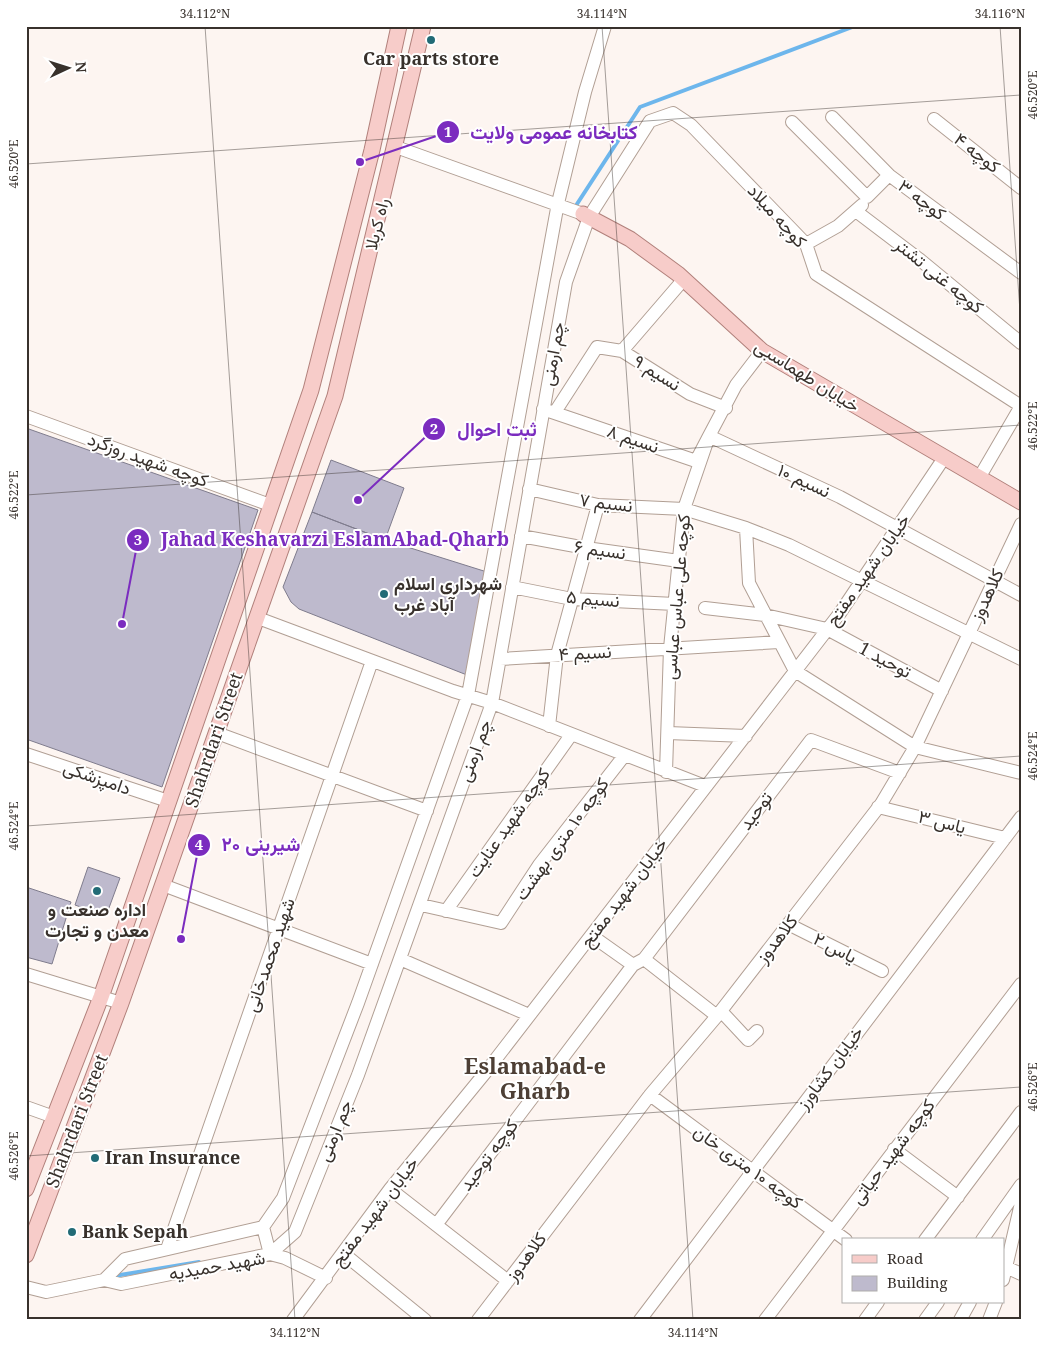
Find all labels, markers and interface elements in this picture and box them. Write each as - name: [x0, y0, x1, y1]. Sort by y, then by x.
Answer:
- text: 34.112°N: [180, 5, 230, 22]
- text: 34.114°N: [577, 5, 627, 22]
- text: 34.116°N: [975, 5, 1025, 22]
- marker: Car parts store: [425, 34, 437, 46]
- north arrow: [42, 42, 92, 92]
- place label: Car parts store: [363, 46, 499, 70]
- text: N: [72, 61, 91, 73]
- text: 46.520°E: [1024, 71, 1041, 119]
- callout: کتابخانه عمومی ولایت: [435, 115, 647, 149]
- text: کتابخانه عمومی ولایت: [470, 119, 638, 145]
- text: 1: [444, 121, 452, 141]
- street label: کوچه ۴: [949, 127, 1006, 179]
- text: 46.520°E: [5, 140, 22, 188]
- street label: کوچه ۳: [893, 173, 951, 226]
- street label: کوچه میلاد: [742, 178, 813, 253]
- street label: راه کربلا: [358, 195, 394, 252]
- street label: کوچه غنی تشتر: [889, 231, 989, 319]
- street label: چم ارمنی: [535, 320, 570, 388]
- street label: خیابان طهماسبی: [750, 333, 865, 417]
- street label: نسیم ۹: [629, 348, 686, 397]
- text: 46.522°E: [1024, 402, 1041, 450]
- callout: ثبت احوال: [422, 412, 546, 446]
- text: ثبت احوال: [457, 416, 537, 442]
- text: 2: [430, 418, 438, 438]
- street label: نسیم ۸: [604, 418, 663, 459]
- street label: کوچه شهید روزگرد: [84, 426, 212, 493]
- street label: نسیم ۱۰: [774, 457, 835, 504]
- text: 46.522°E: [5, 471, 22, 519]
- street label: نسیم ۷: [578, 487, 634, 518]
- street label: خیابان شهید مفتح: [820, 509, 916, 631]
- street label: کوچه علی عباس عباسی: [657, 513, 696, 681]
- callout: Jahad Keshavarzi EslamAbad-Qharb: [125, 523, 519, 557]
- text: Jahad Keshavarzi EslamAbad-Qharb: [160, 526, 509, 552]
- text: 3: [134, 529, 142, 549]
- street label: نسیم ۶: [573, 534, 627, 565]
- street label: کلاهدوز: [963, 565, 1009, 626]
- place label: شهرداری اسلام آباد غرب: [394, 571, 502, 616]
- street label: نسیم ۵: [565, 584, 621, 613]
- marker: شهرداری اسلام آباد غرب: [378, 588, 390, 600]
- street label: توحید 1: [855, 635, 916, 683]
- street label: نسیم ۴: [558, 639, 612, 666]
- street label: Shahrdari Street: [179, 669, 247, 811]
- street label: چم ارمنی: [452, 716, 497, 785]
- text: 46.524°E: [1024, 732, 1041, 780]
- street label: دامپزشکی: [60, 754, 134, 801]
- street label: کوچه شهید عنایت: [461, 763, 556, 883]
- street label: کوچه ۱۰ متری بهشت: [509, 772, 615, 905]
- street label: توحید: [733, 787, 777, 834]
- text: 46.524°E: [5, 802, 22, 850]
- street label: یاس ۳: [916, 804, 969, 838]
- callout: شیرینی ۲۰: [186, 828, 310, 862]
- text: شیرینی ۲۰: [222, 831, 300, 857]
- street label: خیابان شهید مفتح: [574, 833, 673, 953]
- text: 4: [195, 834, 204, 854]
- marker: اداره صنعت و معدن و تجارت: [91, 885, 103, 897]
- street label: شهید محمدخانی: [238, 894, 300, 1015]
- place label: اداره صنعت و معدن و تجارت: [45, 897, 149, 942]
- street label: کلاهدوز: [749, 909, 803, 968]
- street label: یاس ۲: [810, 926, 861, 968]
- street label: خیابان کشاورز: [789, 1021, 868, 1115]
- street label: Shahrdari Street: [39, 1050, 113, 1191]
- district label: Eslamabad-e Gharb: [464, 1050, 606, 1105]
- text: 46.526°E: [1024, 1063, 1041, 1111]
- street label: کوچه شهید حیاتی: [845, 1094, 941, 1210]
- street label: چم ارمنی: [311, 1096, 358, 1165]
- street label: کوچه توحید: [453, 1114, 524, 1196]
- street label: کوچه ۱۰ متری خان: [689, 1119, 808, 1215]
- text: 46.526°E: [5, 1132, 22, 1180]
- place label: Iran Insurance: [105, 1145, 240, 1169]
- marker: Iran Insurance: [89, 1152, 101, 1164]
- street label: خیابان شهید مفتح: [325, 1152, 424, 1272]
- place label: Bank Sepah: [82, 1219, 188, 1243]
- marker: Bank Sepah: [66, 1226, 78, 1238]
- street label: کلاهدوز: [498, 1227, 551, 1286]
- legend: [842, 1238, 1004, 1304]
- street label: شهید حمیدیه: [167, 1245, 267, 1285]
- text: Road: [887, 1248, 923, 1268]
- text: Building: [887, 1272, 948, 1292]
- text: 34.112°N: [270, 1324, 320, 1341]
- text: 34.114°N: [668, 1324, 718, 1341]

